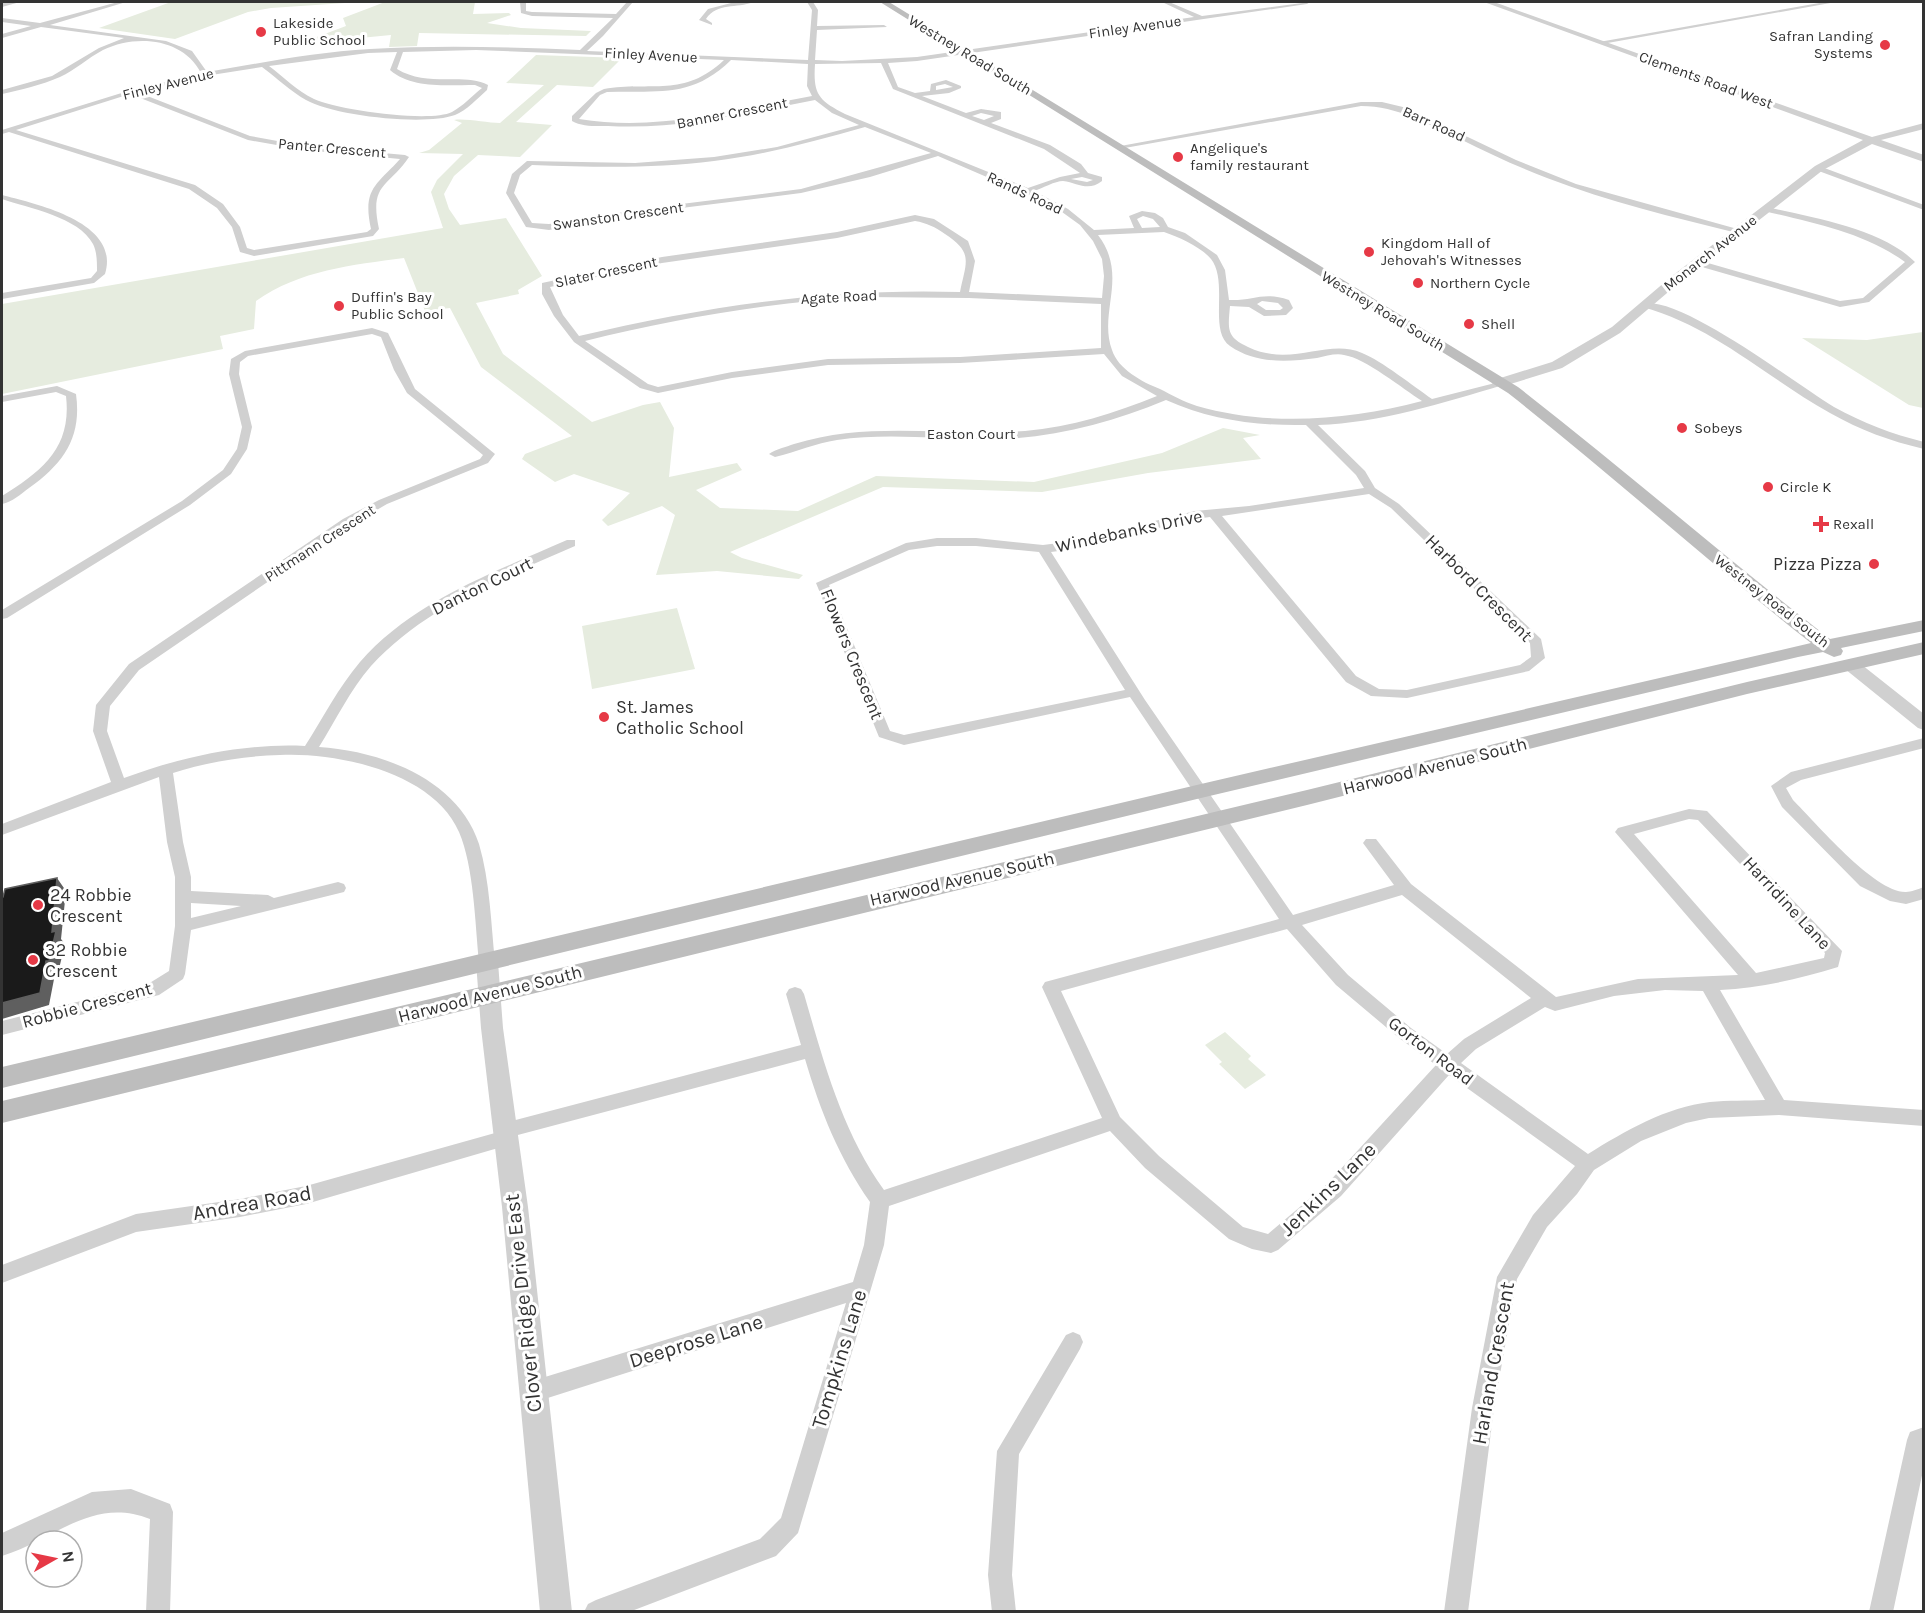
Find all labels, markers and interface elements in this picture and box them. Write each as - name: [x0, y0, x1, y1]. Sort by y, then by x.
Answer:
- street label: Westney Road South: [905, 11, 1035, 99]
- street label: Finley Avenue: [1088, 12, 1182, 42]
- place label: Lakeside Public School: [273, 14, 366, 49]
- marker: Lakeside Public School: [254, 25, 268, 39]
- place label: Safran Landing Systems: [1769, 27, 1874, 62]
- marker: Safran Landing Systems: [1878, 38, 1892, 52]
- street label: Finley Avenue: [604, 44, 698, 66]
- street label: Clements Road West: [1637, 47, 1776, 113]
- street label: Finley Avenue: [121, 64, 215, 104]
- street label: Banner Crescent: [675, 93, 789, 133]
- street label: Barr Road: [1400, 102, 1468, 146]
- street label: Panter Crescent: [277, 134, 387, 162]
- place label: Angelique's family restaurant: [1190, 139, 1309, 174]
- marker: Angelique's family restaurant: [1171, 150, 1185, 164]
- street label: Rands Road: [984, 168, 1066, 218]
- street label: Swanston Crescent: [551, 198, 685, 234]
- street label: Monarch Avenue: [1660, 211, 1760, 295]
- place label: Kingdom Hall of Jehovah's Witnesses: [1381, 234, 1522, 269]
- marker: Kingdom Hall of Jehovah's Witnesses: [1362, 245, 1376, 259]
- street label: Slater Crescent: [553, 252, 659, 292]
- street label: Westney Road South: [1318, 267, 1448, 355]
- place label: Northern Cycle: [1430, 274, 1530, 292]
- marker: Northern Cycle: [1411, 276, 1425, 290]
- street label: Agate Road: [800, 286, 878, 308]
- place label: Duffin's Bay Public School: [351, 288, 444, 323]
- marker: Duffin's Bay Public School: [332, 299, 346, 313]
- place label: Shell: [1481, 315, 1515, 333]
- marker: Shell: [1462, 317, 1476, 331]
- place label: Sobeys: [1694, 419, 1743, 437]
- marker: Sobeys: [1675, 421, 1689, 435]
- street label: Easton Court: [927, 425, 1016, 443]
- place label: Circle K: [1780, 478, 1831, 496]
- marker: Circle K: [1761, 480, 1775, 494]
- street label: Pittmann Crescent: [261, 500, 379, 586]
- street label: Windebanks Drive: [1054, 505, 1204, 557]
- place label: Rexall: [1833, 515, 1874, 533]
- marker: Rexall: [1814, 517, 1828, 531]
- street label: Harbord Crescent: [1421, 530, 1537, 646]
- street label: Westney Road South: [1711, 551, 1833, 651]
- street label: Danton Court: [428, 552, 536, 620]
- place label: Pizza Pizza: [1773, 553, 1862, 575]
- marker: Pizza Pizza: [1867, 557, 1881, 571]
- street label: Flowers Crescent: [816, 585, 888, 723]
- place label: St. James Catholic School: [616, 696, 744, 739]
- marker: St. James Catholic School: [597, 710, 611, 724]
- street label: Harwood Avenue South: [1341, 732, 1529, 800]
- street label: Harwood Avenue South: [868, 847, 1056, 911]
- street label: Harridine Lane: [1738, 852, 1836, 954]
- place label: 24 Robbie Crescent: [50, 884, 132, 927]
- marker: 24 Robbie Crescent: [31, 898, 45, 912]
- place label: 32 Robbie Crescent: [45, 939, 127, 982]
- marker: 32 Robbie Crescent: [26, 953, 40, 967]
- street label: Harwood Avenue South: [396, 960, 584, 1028]
- street label: Robbie Crescent: [20, 977, 155, 1033]
- street label: Gorton Road: [1384, 1012, 1478, 1090]
- street label: Jenkins Lane: [1275, 1137, 1381, 1241]
- street label: Andrea Road: [191, 1181, 313, 1225]
- street label: Clover Ridge Drive East: [500, 1192, 546, 1413]
- street label: Harland Crescent: [1467, 1279, 1519, 1446]
- street label: Tompkins Lane: [806, 1287, 872, 1431]
- street label: Deeprose Lane: [626, 1309, 766, 1373]
- north arrow: [24, 1529, 84, 1589]
- text: N: [58, 1550, 79, 1564]

